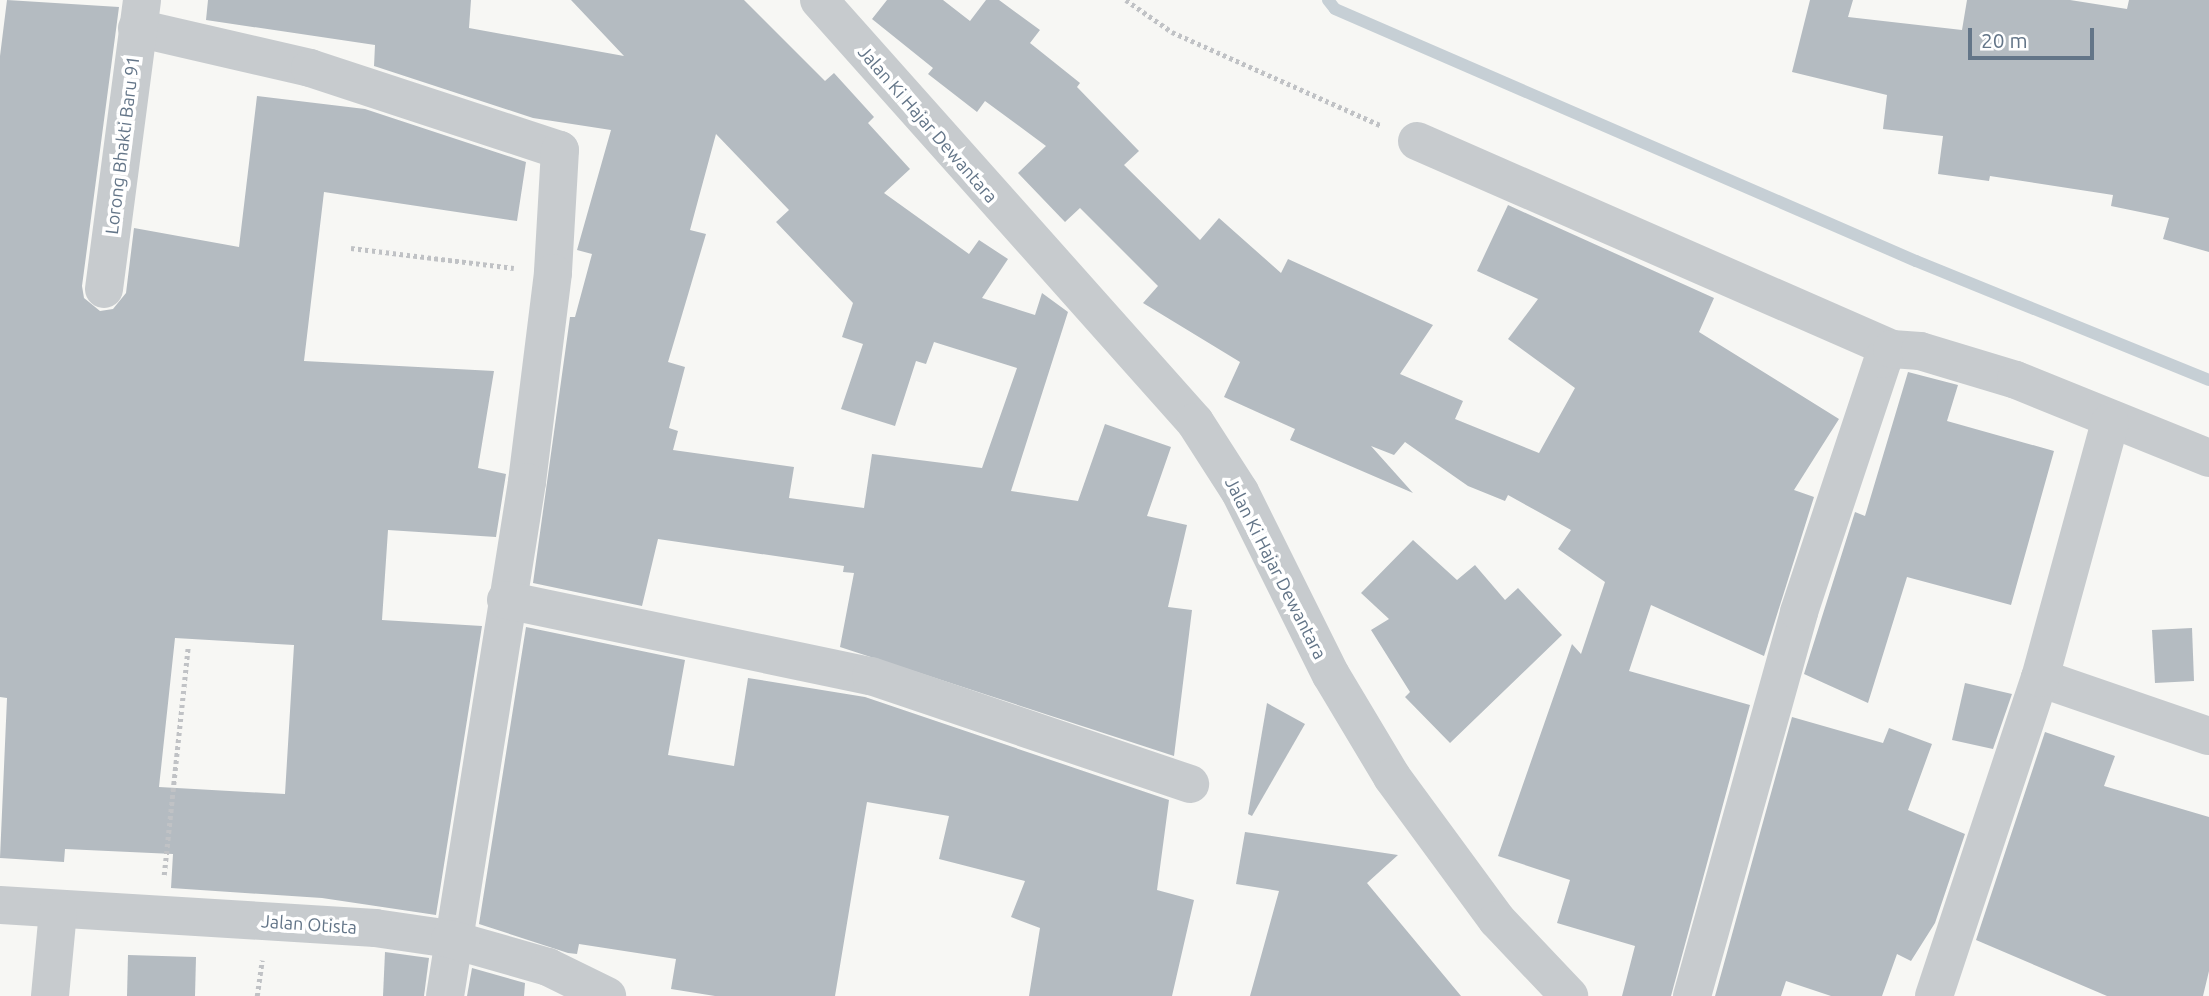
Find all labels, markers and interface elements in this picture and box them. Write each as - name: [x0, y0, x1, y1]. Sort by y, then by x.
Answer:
- scale bar: [1971, 14, 2097, 58]
- text: 20 m: [1981, 28, 2028, 52]
- street label: Jalan Ki Hajar Dewantara: [854, 41, 1002, 207]
- street label: Lorong Bhakti Baru 91: [100, 55, 144, 235]
- street label: Jalan Ki Hajar Dewantara: [1221, 473, 1331, 663]
- street label: Jalan Otista: [260, 910, 358, 938]

